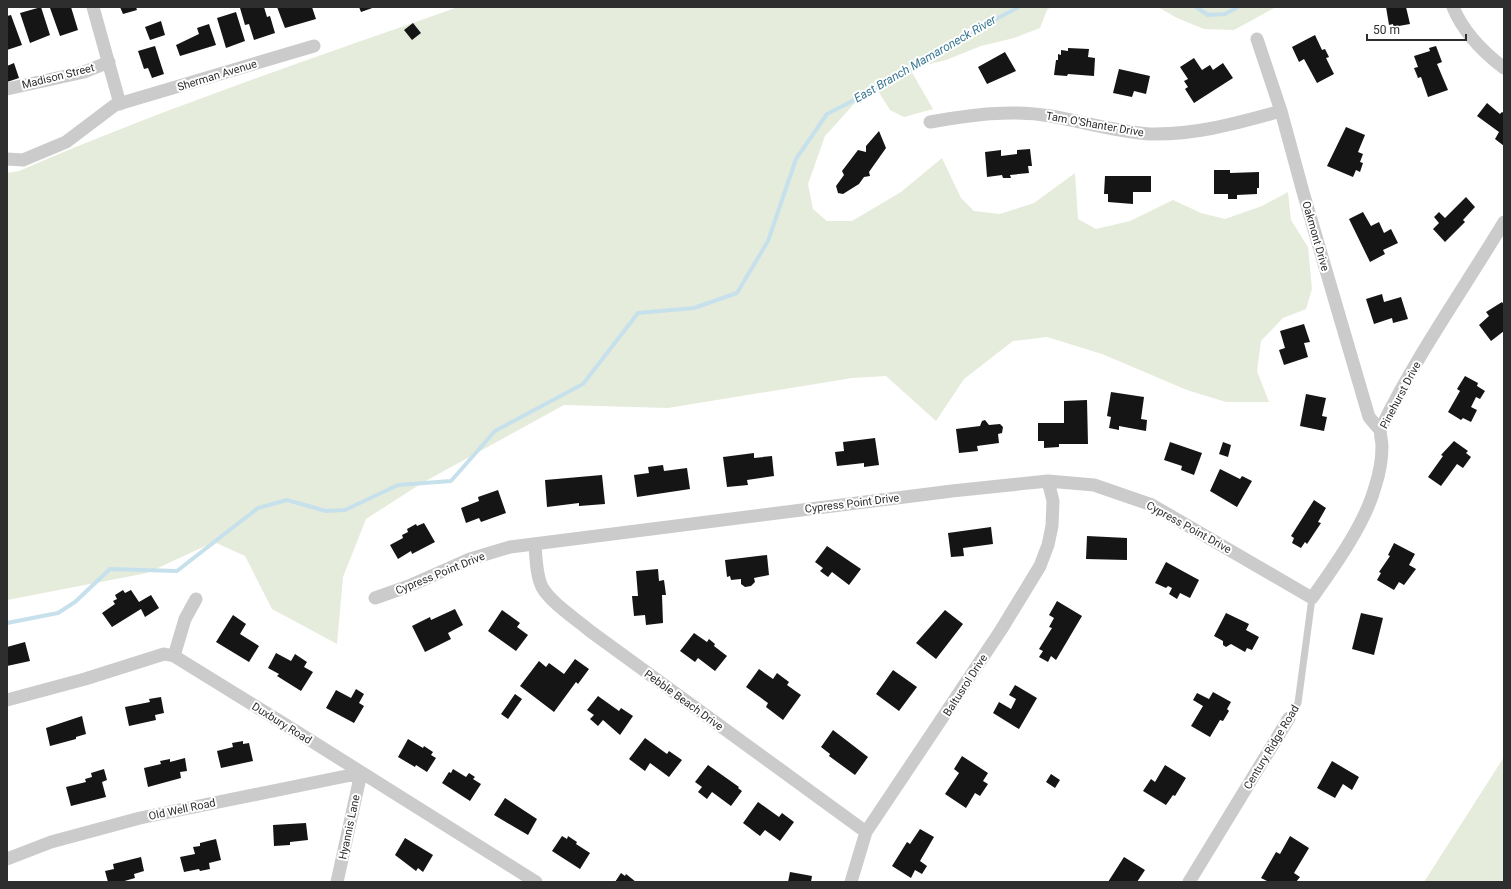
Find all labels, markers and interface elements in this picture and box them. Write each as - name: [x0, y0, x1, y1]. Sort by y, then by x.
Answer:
- water label: East Branch Mamaroneck River: [852, 12, 999, 105]
- scale bar: [1367, 16, 1466, 42]
- text: 50 m: [1373, 23, 1400, 37]
- street label: Sherman Avenue: [176, 57, 259, 94]
- street label: Madison Street: [21, 61, 96, 92]
- street label: Tam O'Shanter Drive: [1045, 109, 1145, 140]
- street label: Oakmont Drive: [1299, 200, 1332, 273]
- street label: Pinehurst Drive: [1377, 359, 1424, 431]
- street label: Cypress Point Drive: [804, 491, 900, 516]
- street label: Cypress Point Drive: [1144, 499, 1234, 556]
- street label: Cypress Point Drive: [394, 550, 487, 597]
- street label: Baltusrol Drive: [941, 652, 990, 719]
- street label: Pebble Beach Drive: [642, 667, 726, 733]
- street label: Duxbury Road: [249, 700, 314, 747]
- street label: Century Ridge Road: [1241, 703, 1302, 792]
- street label: Hyannis Lane: [336, 793, 363, 861]
- street label: Old Well Road: [148, 796, 217, 823]

